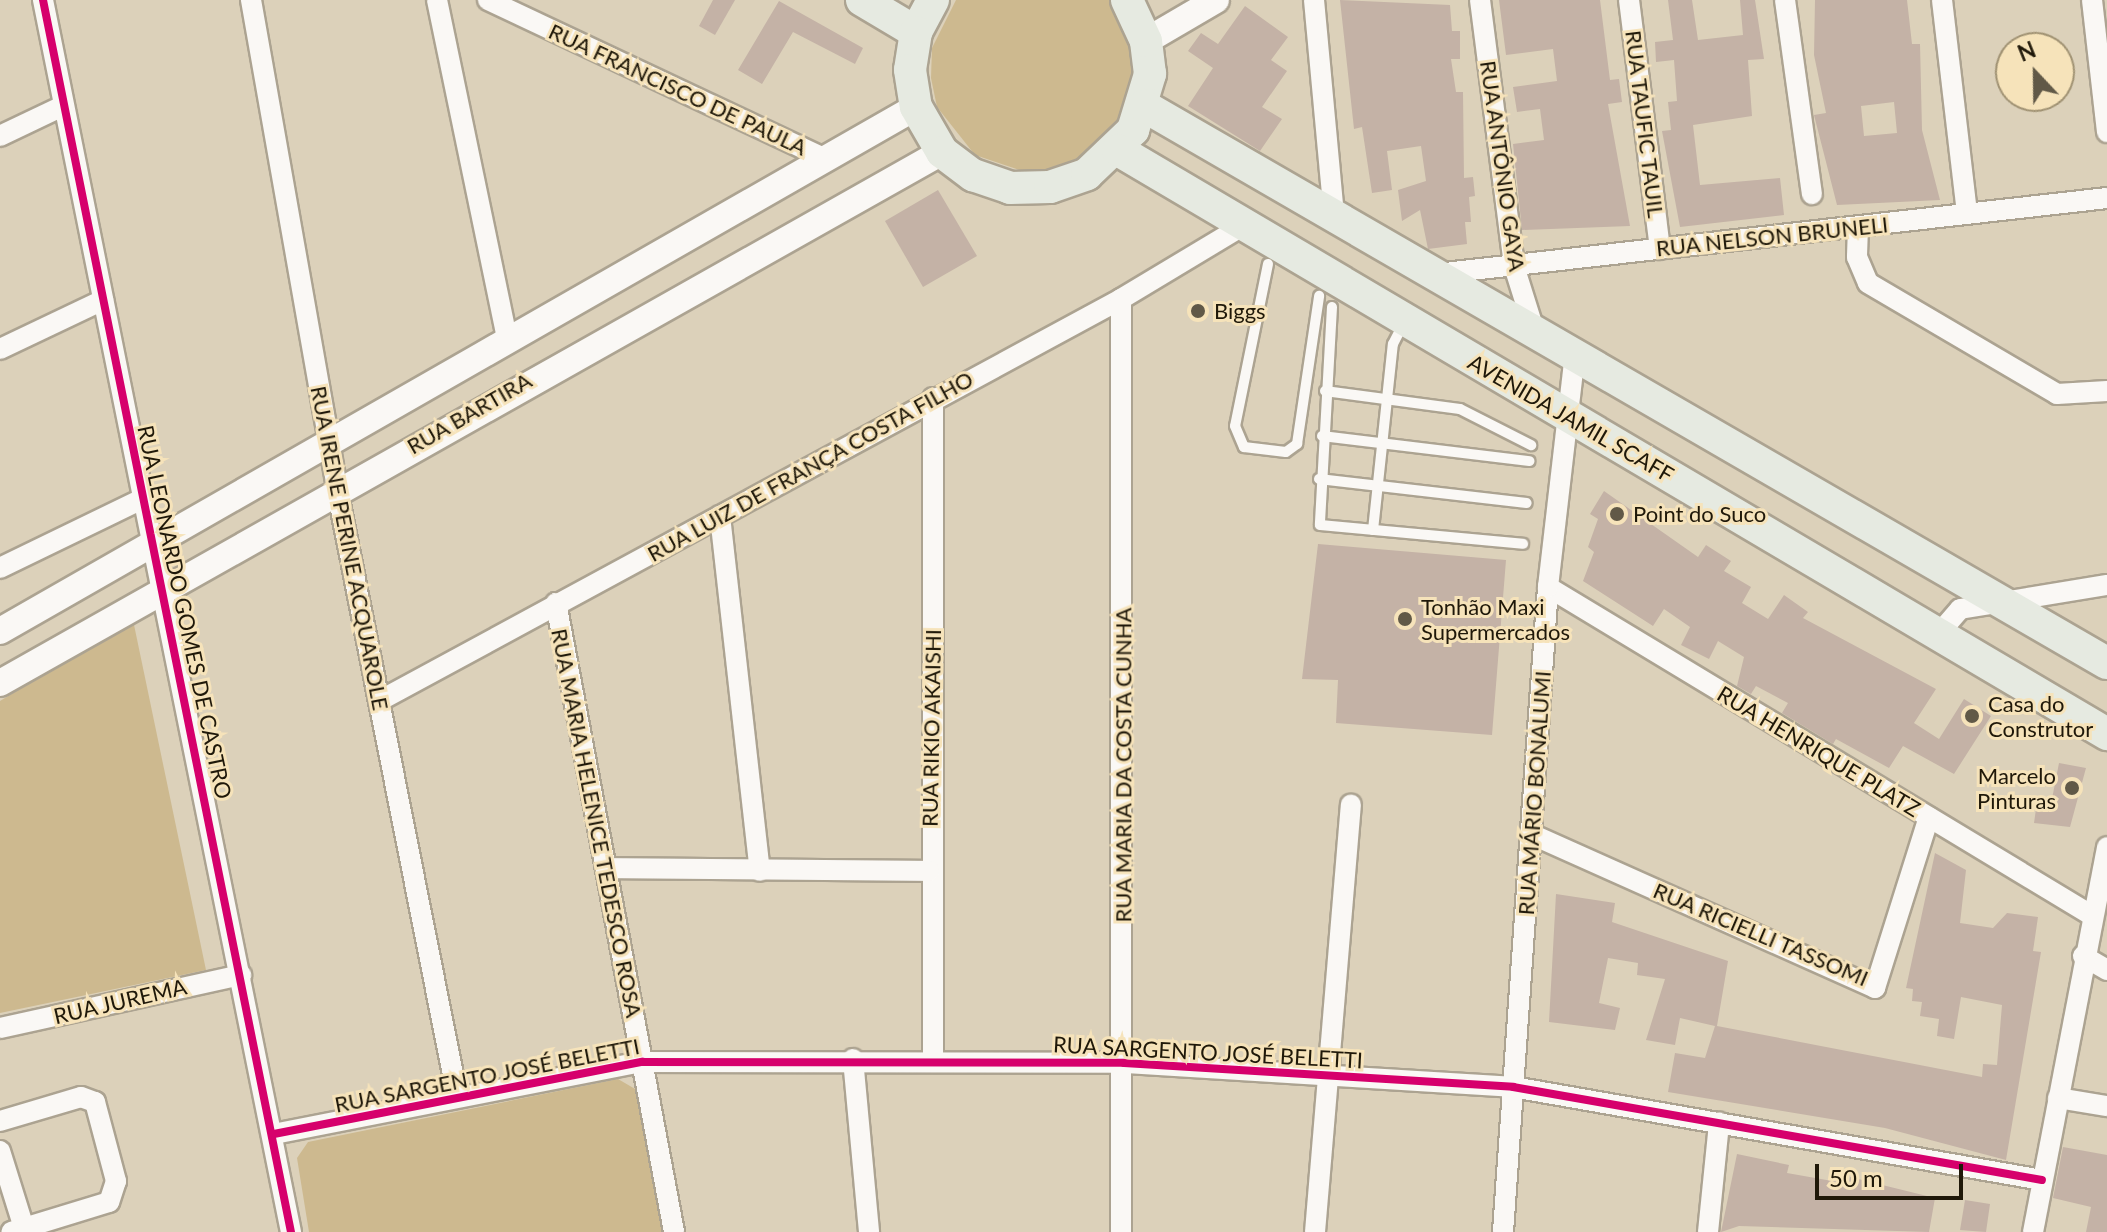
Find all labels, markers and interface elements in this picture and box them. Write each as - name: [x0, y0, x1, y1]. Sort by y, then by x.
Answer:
- street label: RUA FRANCISCO DE PAULA: [544, 17, 812, 161]
- street label: RUA TAUFIC TAUIL: [1620, 28, 1670, 220]
- north arrow: [1995, 32, 2075, 112]
- text: N: [2014, 35, 2039, 67]
- street label: RUA ANTÔNIO GAYA: [1475, 58, 1531, 274]
- street label: RUA NELSON BRUNELI: [1654, 211, 1890, 261]
- place label: Biggs: [1214, 298, 1266, 324]
- marker: Biggs: [1189, 302, 1207, 320]
- street label: AVENIDA JAMIL SCAFF: [1463, 348, 1679, 488]
- street label: RUA LUIZ DE FRANÇA COSTA FILHO: [642, 365, 978, 567]
- street label: RUA BARTIRA: [402, 367, 536, 459]
- street label: RUA IRENE PERINE ACQUAROLE: [305, 383, 395, 713]
- street label: RUA LEONARDO GOMES DE CASTRO: [132, 422, 238, 802]
- place label: Point do Suco: [1633, 501, 1766, 527]
- marker: Point do Suco: [1608, 505, 1626, 523]
- place label: Tonhão Maxi Supermercados: [1421, 593, 1570, 644]
- street label: RUA MARIA DA COSTA CUNHA: [1110, 606, 1136, 924]
- marker: Tonhão Maxi Supermercados: [1396, 610, 1414, 628]
- street label: RUA MARIA HELENICE TEDESCO ROSA: [546, 625, 648, 1021]
- street label: RUA RIKIO AKAISHI: [916, 628, 946, 828]
- street label: RUA MÁRIO BONALUMI: [1512, 670, 1556, 916]
- street label: RUA HENRIQUE PLATZ: [1713, 680, 1925, 822]
- place label: Casa do Construtor: [1988, 690, 2093, 742]
- marker: Casa do Construtor: [1963, 707, 1981, 725]
- place label: Marcelo Pinturas: [1977, 762, 2056, 814]
- marker: Marcelo Pinturas: [2063, 779, 2081, 797]
- street label: RUA RICIELLI TASSOMI: [1649, 876, 1873, 992]
- street label: RUA JUREMA: [50, 973, 190, 1029]
- street label: RUA SARGENTO JOSÉ BELETTI: [1052, 1031, 1364, 1073]
- street label: RUA SARGENTO JOSÉ BELETTI: [332, 1032, 642, 1118]
- scale bar: [1819, 1148, 1967, 1198]
- text: 50 m: [1829, 1163, 1883, 1192]

